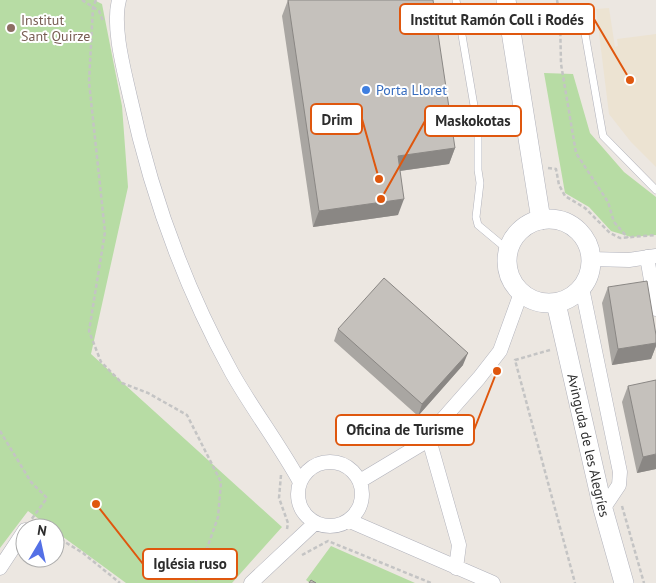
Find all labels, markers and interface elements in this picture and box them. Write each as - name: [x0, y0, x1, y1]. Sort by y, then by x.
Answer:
- callout: Institut Ramón Coll i Rodés: [400, 4, 594, 34]
- text: Institut Ramón Coll i Rodés: [410, 10, 584, 29]
- place label: Institut Sant Quirze: [21, 11, 90, 45]
- marker: Institut Sant Quirze: [5, 22, 17, 34]
- place label: Porta Lloret: [376, 81, 447, 99]
- marker: Porta Lloret: [360, 84, 372, 96]
- callout: Drim: [311, 104, 362, 134]
- callout: Maskokotas: [425, 106, 521, 136]
- text: Drim: [321, 110, 353, 129]
- text: Maskokotas: [435, 111, 511, 130]
- street label: Avinguda de les Alegríes: [563, 372, 614, 519]
- callout: Oficina de Turisme: [336, 415, 474, 445]
- text: Oficina de Turisme: [346, 420, 464, 439]
- north arrow: [15, 518, 65, 568]
- text: N: [36, 521, 48, 540]
- callout: Iglésia ruso: [143, 549, 237, 579]
- text: Iglésia ruso: [153, 554, 227, 573]

